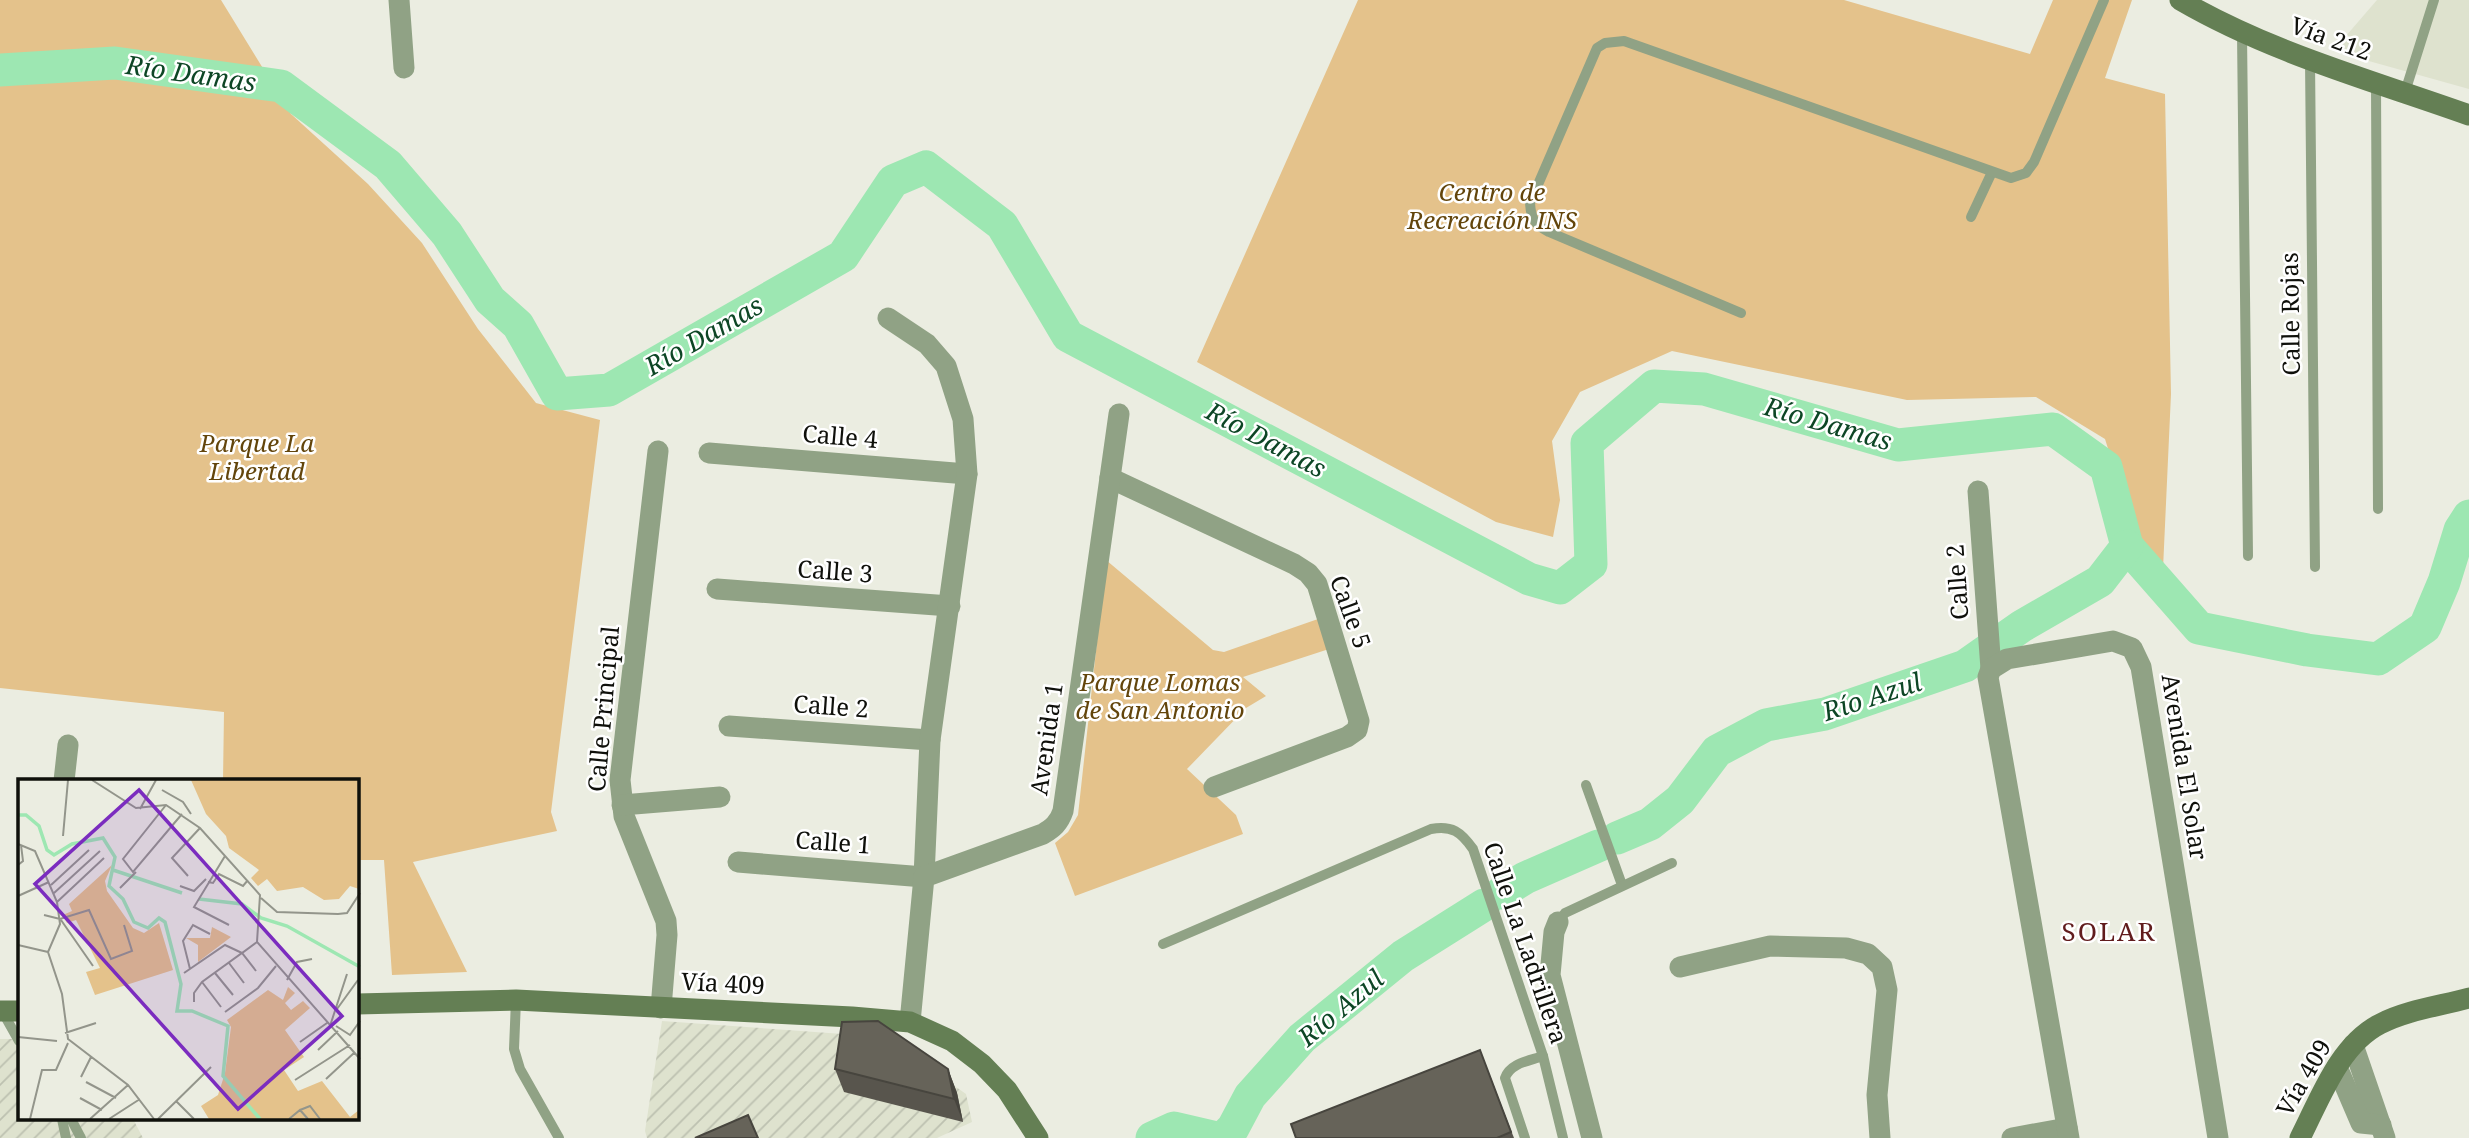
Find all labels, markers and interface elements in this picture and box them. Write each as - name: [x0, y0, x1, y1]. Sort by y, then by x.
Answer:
- street label: Vía 212: [2286, 8, 2377, 67]
- water label: Río Damas: [123, 46, 259, 100]
- park label: Centro de Recreación INS: [1406, 175, 1578, 236]
- street label: Calle Rojas: [2272, 252, 2307, 376]
- water label: Río Damas: [637, 287, 769, 384]
- water label: Río Damas: [1759, 387, 1896, 458]
- water label: Río Damas: [1199, 392, 1333, 486]
- street label: Calle 4: [801, 416, 880, 455]
- park label: Parque La Libertad: [199, 426, 314, 487]
- street label: Calle 2: [1937, 543, 1976, 621]
- street label: Calle 3: [796, 551, 874, 590]
- street label: Calle 5: [1323, 570, 1380, 653]
- street label: Calle Principal: [579, 624, 626, 793]
- water label: Río Azul: [1817, 663, 1926, 729]
- park label: Parque Lomas de San Antonio: [1076, 665, 1244, 726]
- street label: Avenida El Solar: [2155, 672, 2216, 862]
- street label: Avenida 1: [1021, 680, 1070, 797]
- street label: Calle 2: [792, 686, 870, 725]
- inset map: [18, 779, 359, 1120]
- street label: Calle 1: [794, 822, 872, 861]
- street label: Calle La Ladrillera: [1476, 837, 1576, 1048]
- district label: SOLAR: [2061, 913, 2157, 949]
- water label: Río Azul: [1289, 961, 1391, 1054]
- street label: Vía 409: [680, 964, 766, 1001]
- street label: Vía 409: [2267, 1033, 2338, 1122]

